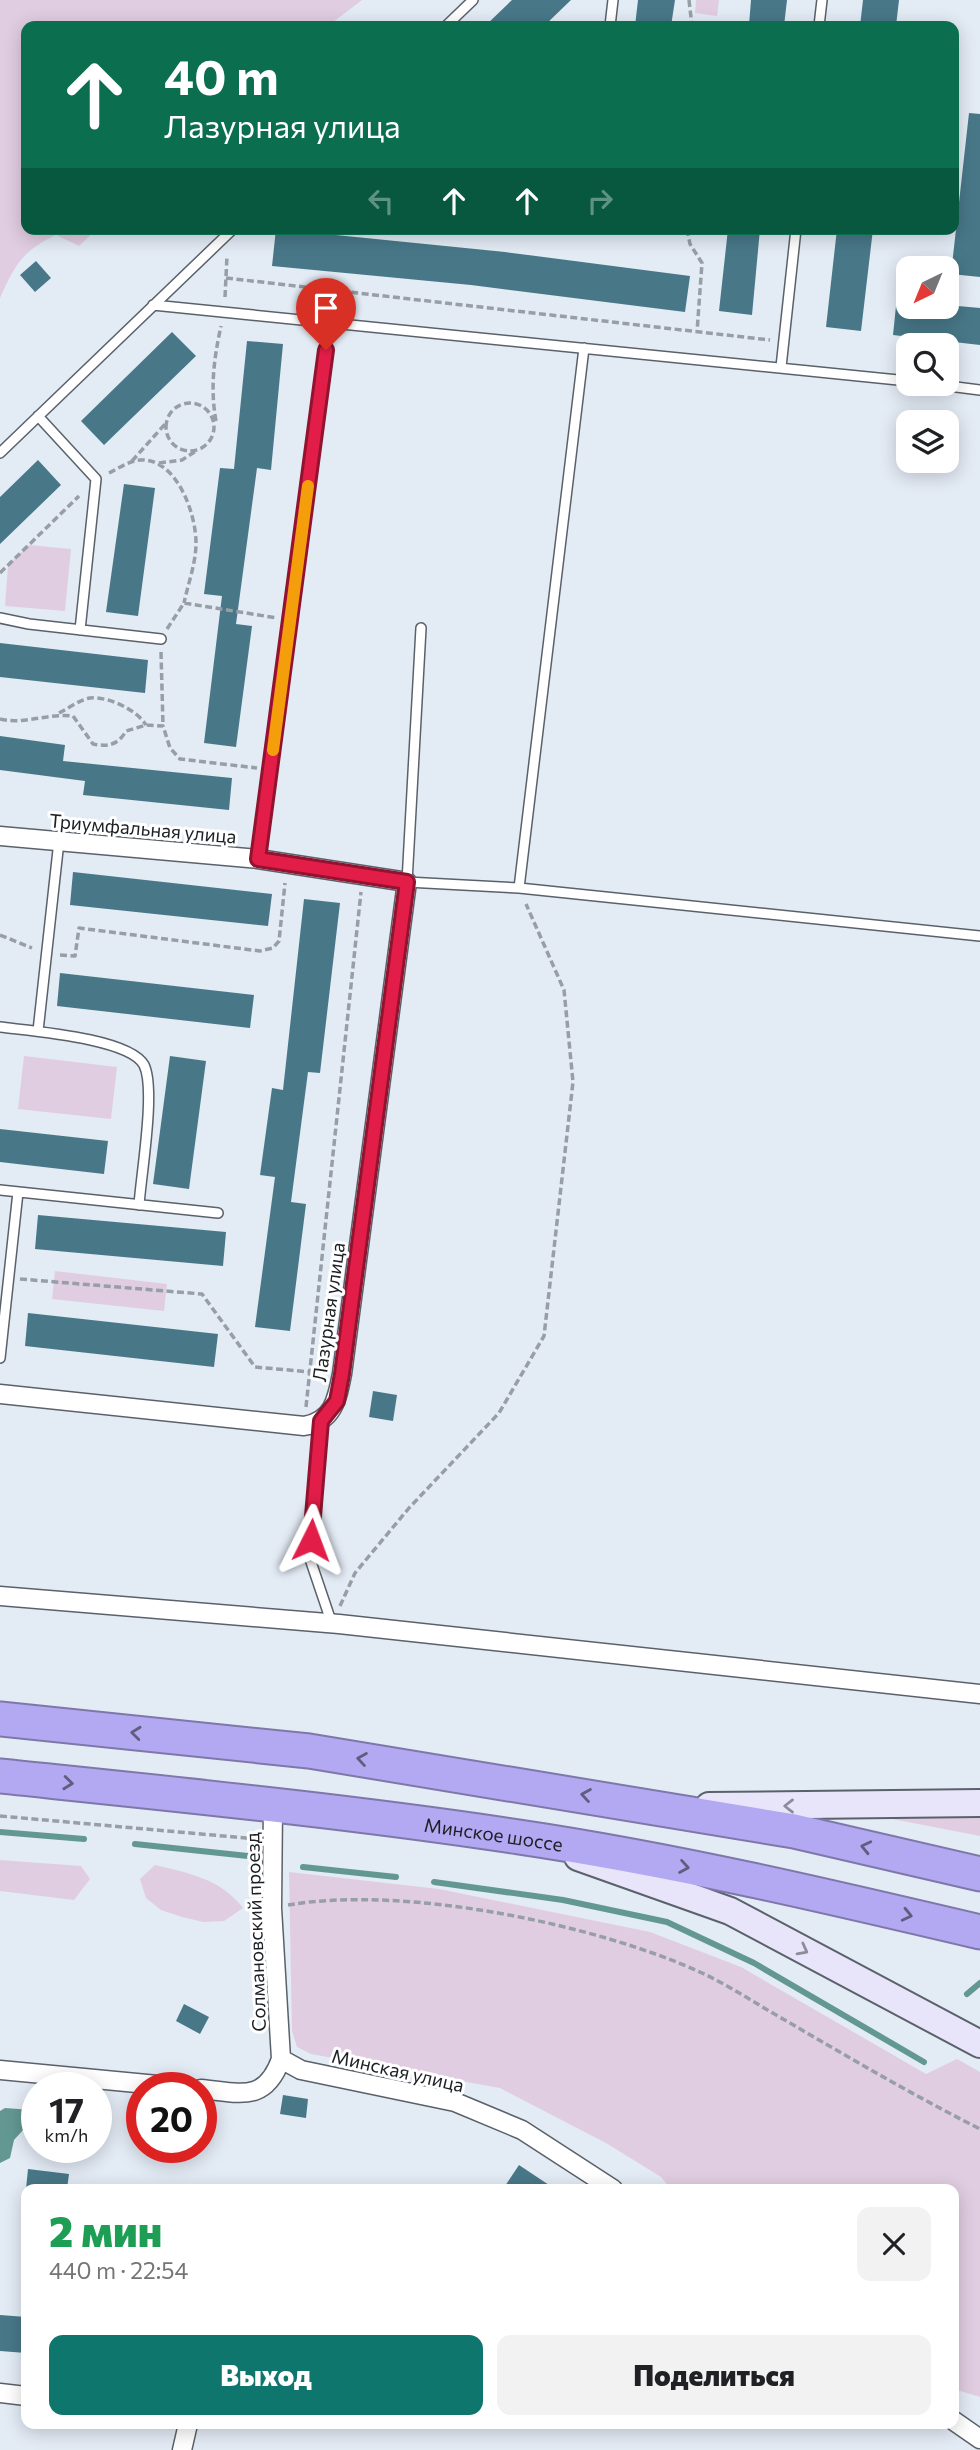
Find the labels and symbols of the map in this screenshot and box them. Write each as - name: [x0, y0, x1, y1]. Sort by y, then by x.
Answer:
- north arrow: [896, 256, 959, 318]
- pin: [296, 278, 356, 350]
- street label: Триумфальная улица: [49, 808, 237, 848]
- street label: Лазурная улица: [307, 1241, 349, 1383]
- position arrow: [274, 1503, 348, 1577]
- one-way arrow: [130, 1726, 141, 1741]
- one-way arrow: [356, 1752, 368, 1767]
- one-way arrow: [63, 1775, 74, 1790]
- one-way arrow: [580, 1788, 592, 1803]
- one-way arrow: [784, 1798, 795, 1813]
- street label: Минское шоссе: [423, 1812, 565, 1855]
- street label: Солмановский проезд: [240, 1832, 270, 2032]
- one-way arrow: [860, 1841, 872, 1856]
- one-way arrow: [678, 1859, 690, 1874]
- one-way arrow: [901, 1906, 913, 1921]
- one-way arrow: [796, 1942, 808, 1956]
- street label: Минская улица: [330, 2044, 466, 2096]
- speed limit sign: 20: [126, 2072, 217, 2163]

